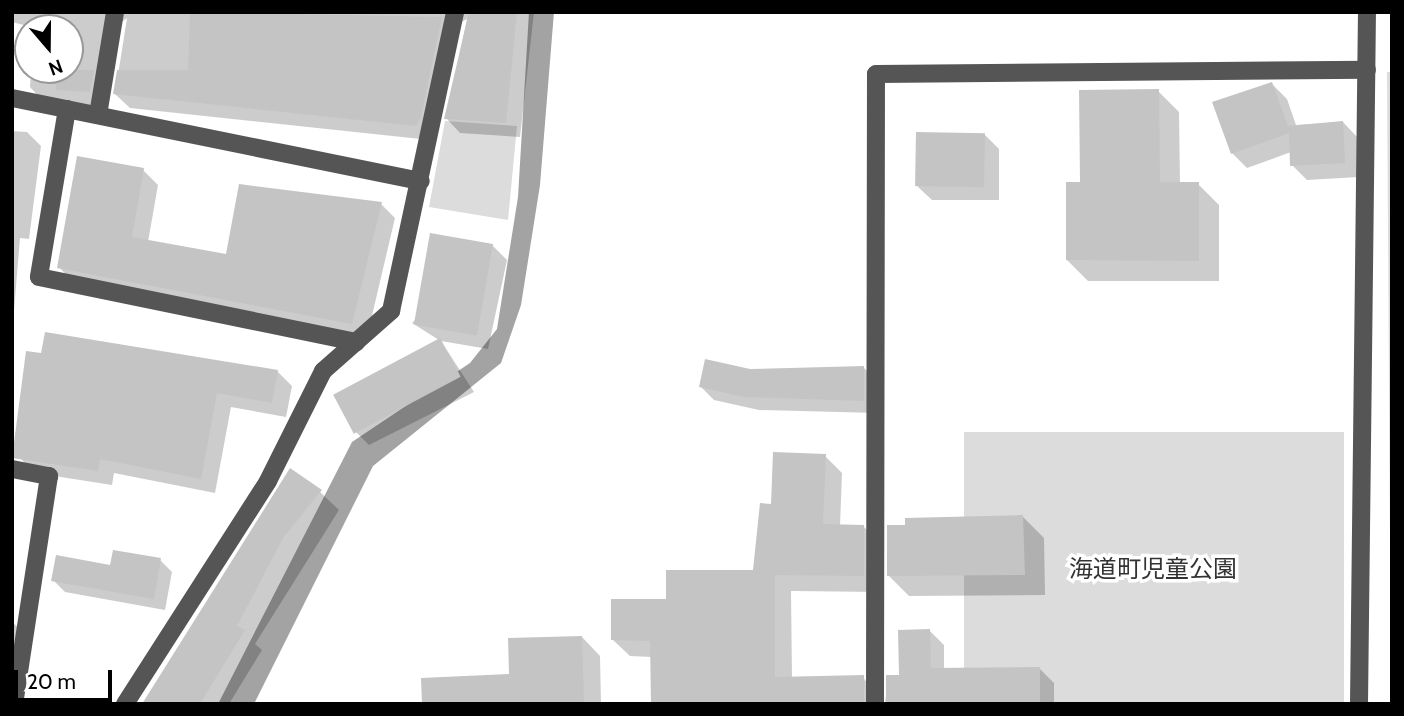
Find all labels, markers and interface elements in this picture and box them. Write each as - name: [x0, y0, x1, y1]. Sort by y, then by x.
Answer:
- north arrow: [14, 14, 84, 84]
- text: N: [45, 54, 66, 80]
- park label: 海道町児童公園: [1069, 555, 1237, 583]
- scale bar: [18, 656, 116, 700]
- text: 20 m: [27, 669, 76, 694]

